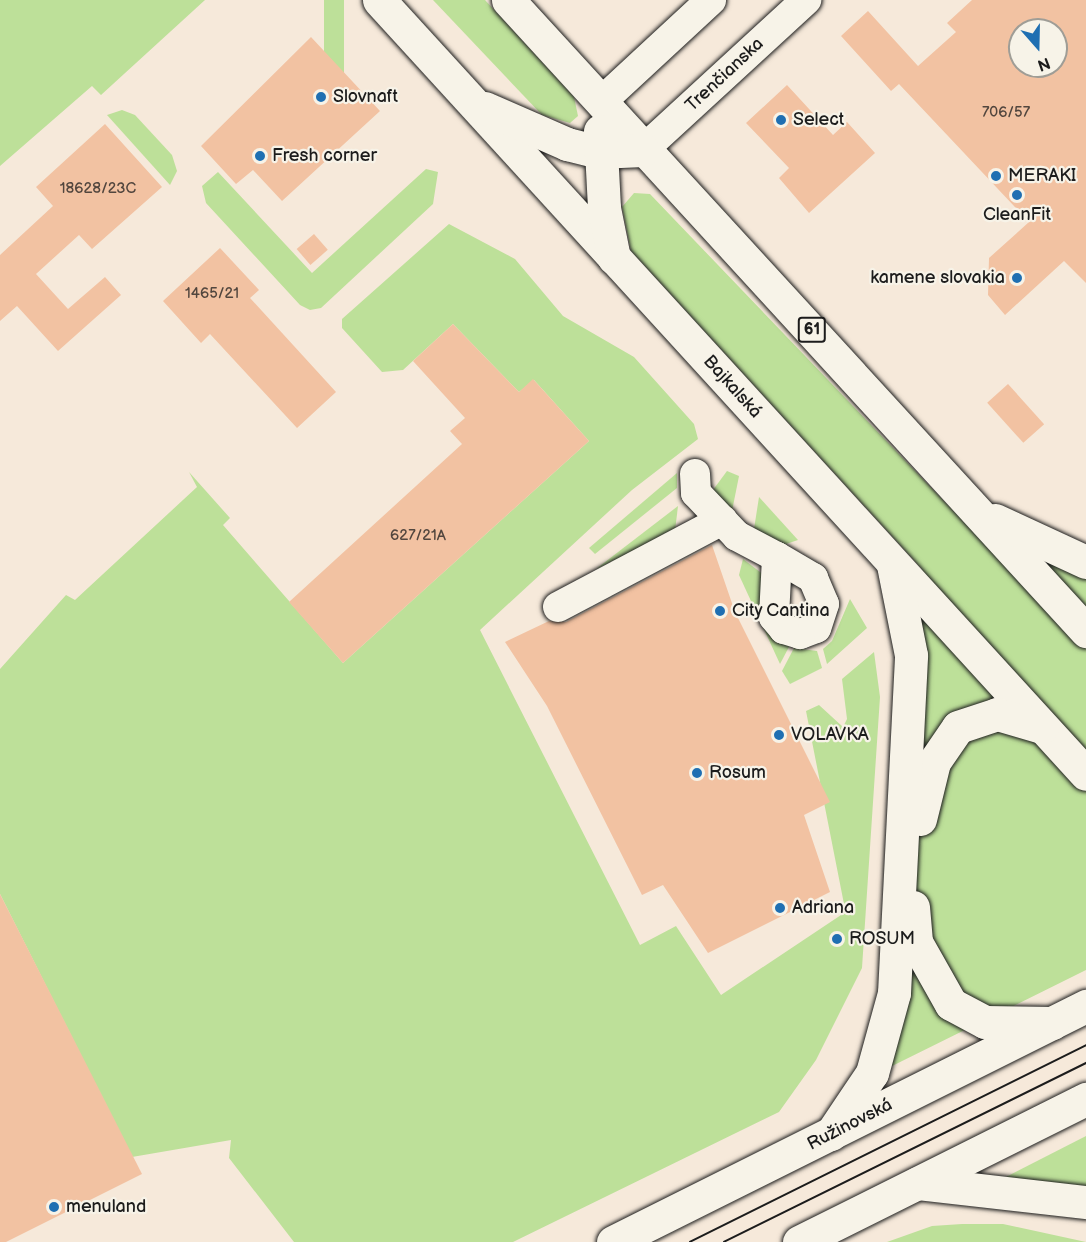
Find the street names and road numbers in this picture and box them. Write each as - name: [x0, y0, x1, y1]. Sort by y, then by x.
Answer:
- street label: Trenčianska: [682, 33, 768, 117]
- road number: 61: [797, 317, 827, 343]
- street label: Bajkalská: [698, 351, 766, 423]
- street label: Ružinovská: [804, 1094, 896, 1156]

